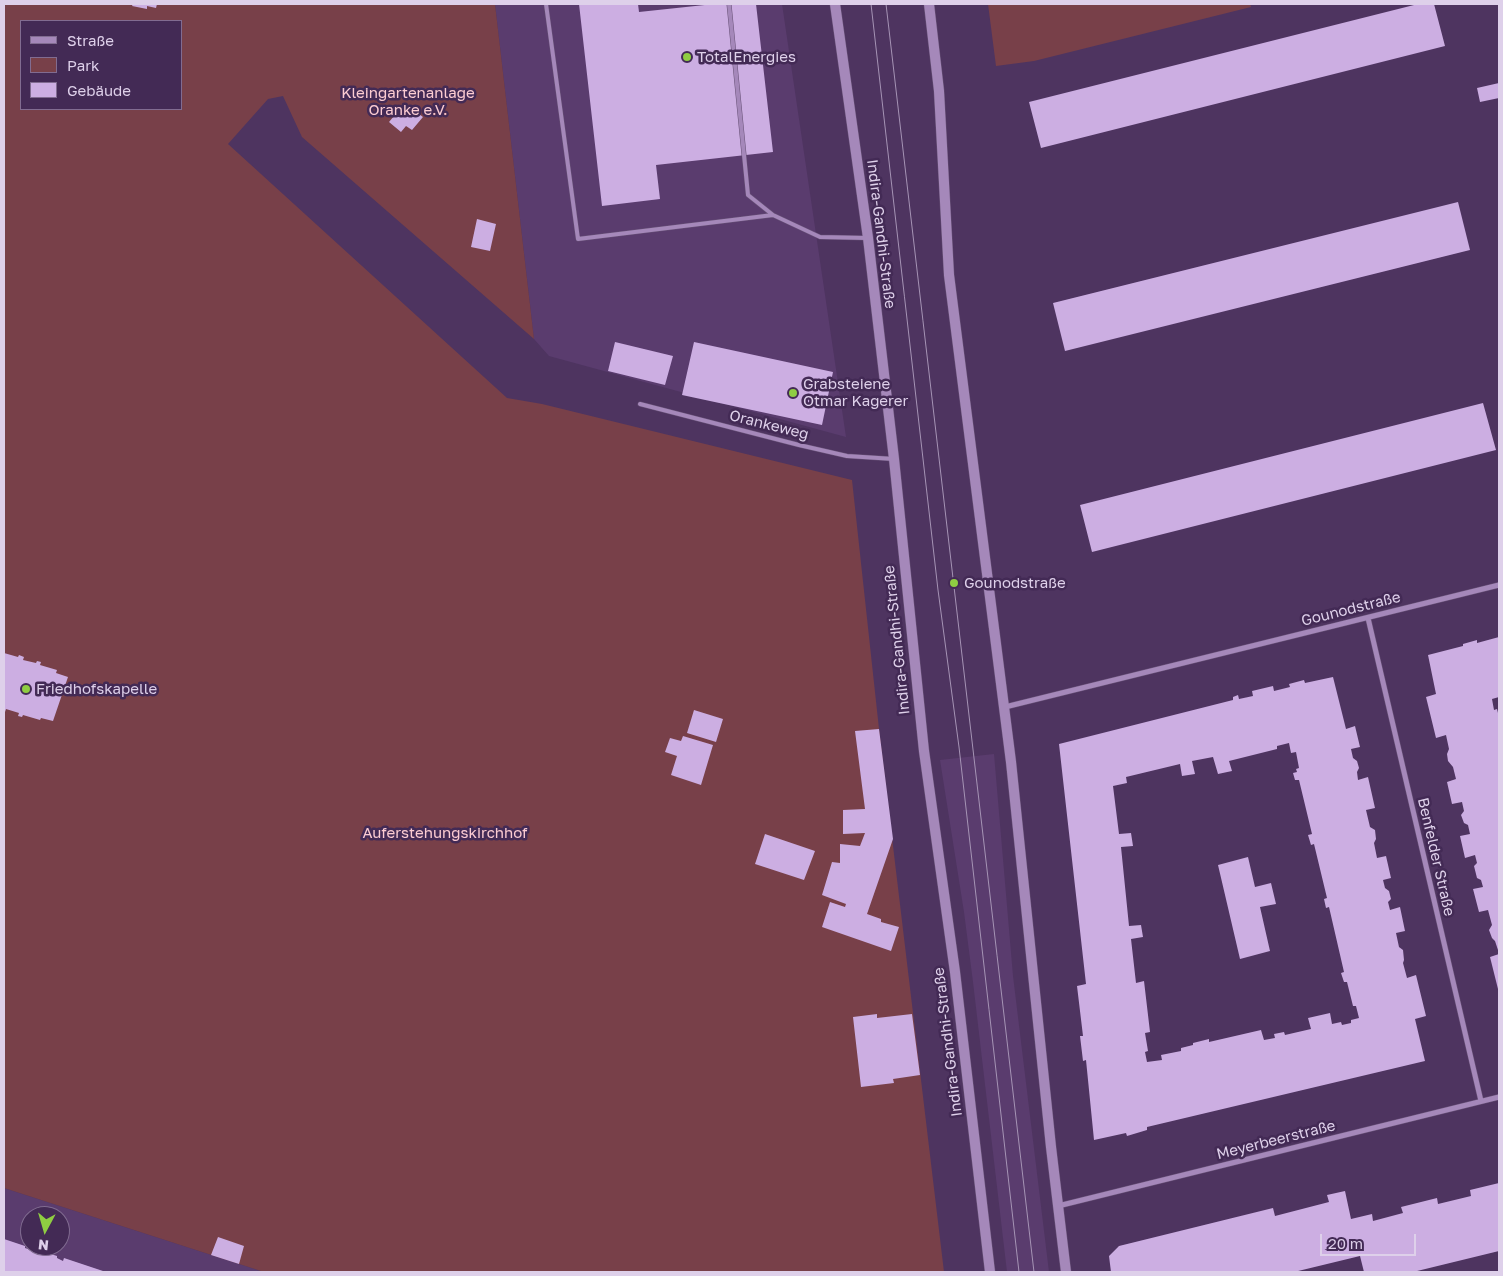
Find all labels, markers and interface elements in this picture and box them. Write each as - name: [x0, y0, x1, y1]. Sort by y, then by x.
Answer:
- legend: [20, 20, 182, 110]
- text: Straße: [67, 31, 114, 49]
- place label: TotalEnergies: [697, 48, 796, 66]
- marker: TotalEnergies: [681, 51, 693, 63]
- text: Park: [67, 56, 99, 74]
- text: Gebäude: [67, 81, 131, 99]
- park label: Kleingartenanlage Oranke e.V.: [341, 84, 475, 119]
- street label: Indira-Gandhi-Straße: [863, 158, 899, 310]
- place label: Grabsteiene Otmar Kagerer: [803, 375, 908, 410]
- marker: Grabsteiene Otmar Kagerer: [787, 387, 799, 399]
- street label: Orankeweg: [727, 406, 811, 444]
- street label: Indira-Gandhi-Straße: [880, 564, 914, 716]
- place label: Gounodstraße: [964, 574, 1066, 592]
- marker: Gounodstraße: [948, 577, 960, 589]
- street label: Gounodstraße: [1300, 588, 1402, 630]
- place label: Friedhofskapelle: [36, 680, 157, 698]
- marker: Friedhofskapelle: [20, 683, 32, 695]
- street label: Benfelder Straße: [1414, 796, 1458, 918]
- park label: Auferstehungskirchhof: [362, 824, 528, 842]
- street label: Indira-Gandhi-Straße: [930, 966, 966, 1118]
- street label: Meyerbeerstraße: [1215, 1117, 1337, 1163]
- north arrow: [20, 1206, 70, 1256]
- scale bar: [1323, 1224, 1419, 1256]
- text: 20 m: [1328, 1234, 1363, 1252]
- text: N: [37, 1236, 50, 1254]

